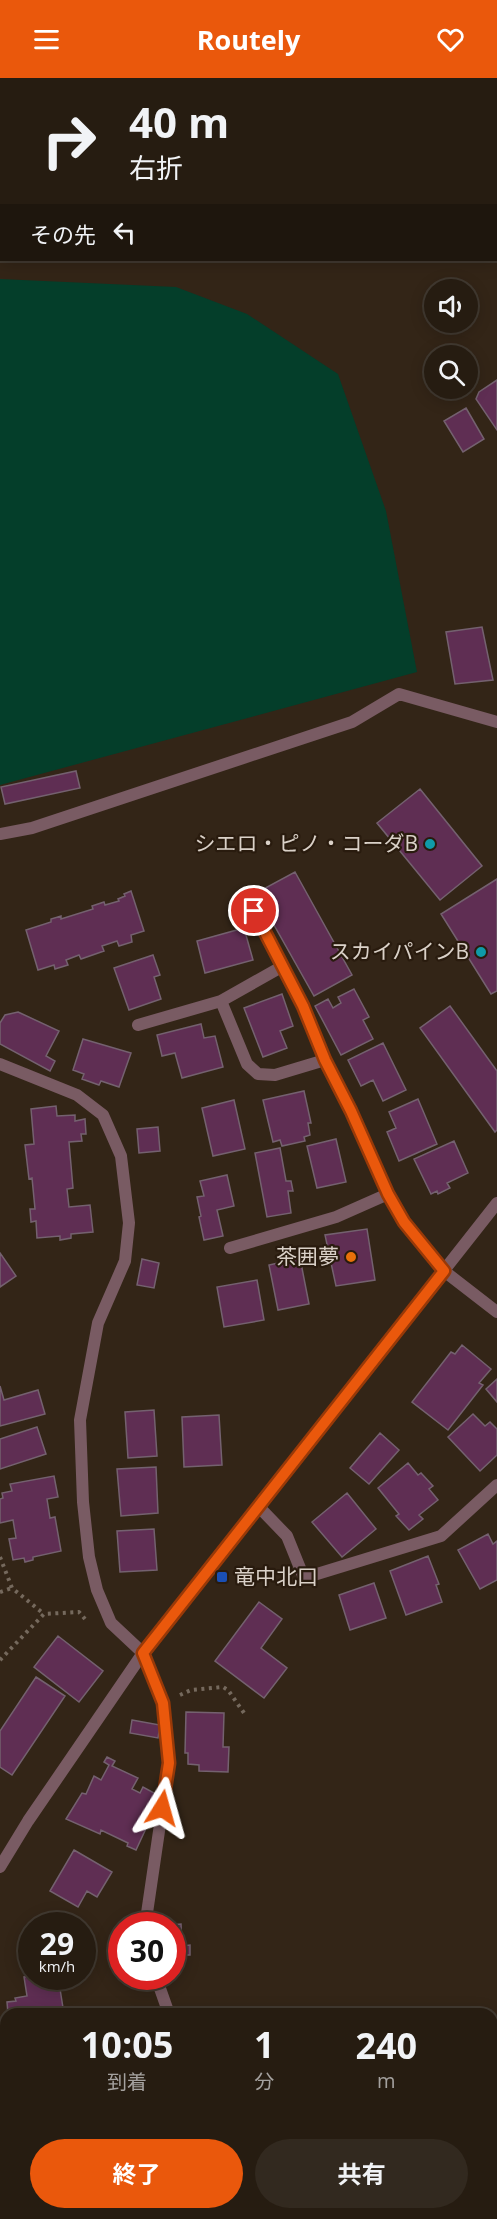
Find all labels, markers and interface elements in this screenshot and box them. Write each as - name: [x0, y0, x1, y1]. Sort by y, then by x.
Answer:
- text: Routely: [197, 21, 300, 58]
- icon: menu: [30, 23, 63, 56]
- icon: heart: [434, 23, 467, 56]
- text: 40 m: [129, 93, 229, 150]
- icon: right: [30, 102, 108, 180]
- text: 右折: [129, 149, 183, 186]
- icon: left: [108, 216, 141, 249]
- text: その先: [30, 219, 96, 249]
- map controls: [424, 279, 478, 399]
- button: sound: [424, 279, 478, 333]
- button: search: [424, 345, 478, 399]
- place label: シエロ・ピノ・コーダB: [194, 829, 418, 857]
- marker: シエロ・ピノ・コーダB: [423, 837, 437, 851]
- pin: [228, 885, 279, 936]
- icon: arrive: [237, 894, 270, 927]
- place label: スカイパインB: [330, 937, 469, 965]
- marker: スカイパインB: [474, 945, 488, 959]
- place label: 茶囲夢: [276, 1242, 339, 1270]
- marker: 茶囲夢: [344, 1250, 358, 1264]
- place label: 竜中北口: [234, 1562, 318, 1590]
- marker: 竜中北口: [215, 1570, 229, 1584]
- position arrow: [130, 1776, 194, 1840]
- speed limit sign: 30: [108, 1912, 186, 1990]
- text: 29: [40, 1923, 74, 1964]
- text: km/h: [39, 1956, 75, 1976]
- text: 10:05: [81, 2020, 173, 2069]
- text: 1: [254, 2020, 275, 2069]
- text: 240: [355, 2021, 417, 2070]
- text: m: [377, 2067, 396, 2094]
- text: 到着: [107, 2068, 147, 2095]
- text: 分: [254, 2068, 274, 2095]
- button: 終了: [30, 2139, 243, 2208]
- button: 共有: [255, 2139, 468, 2208]

